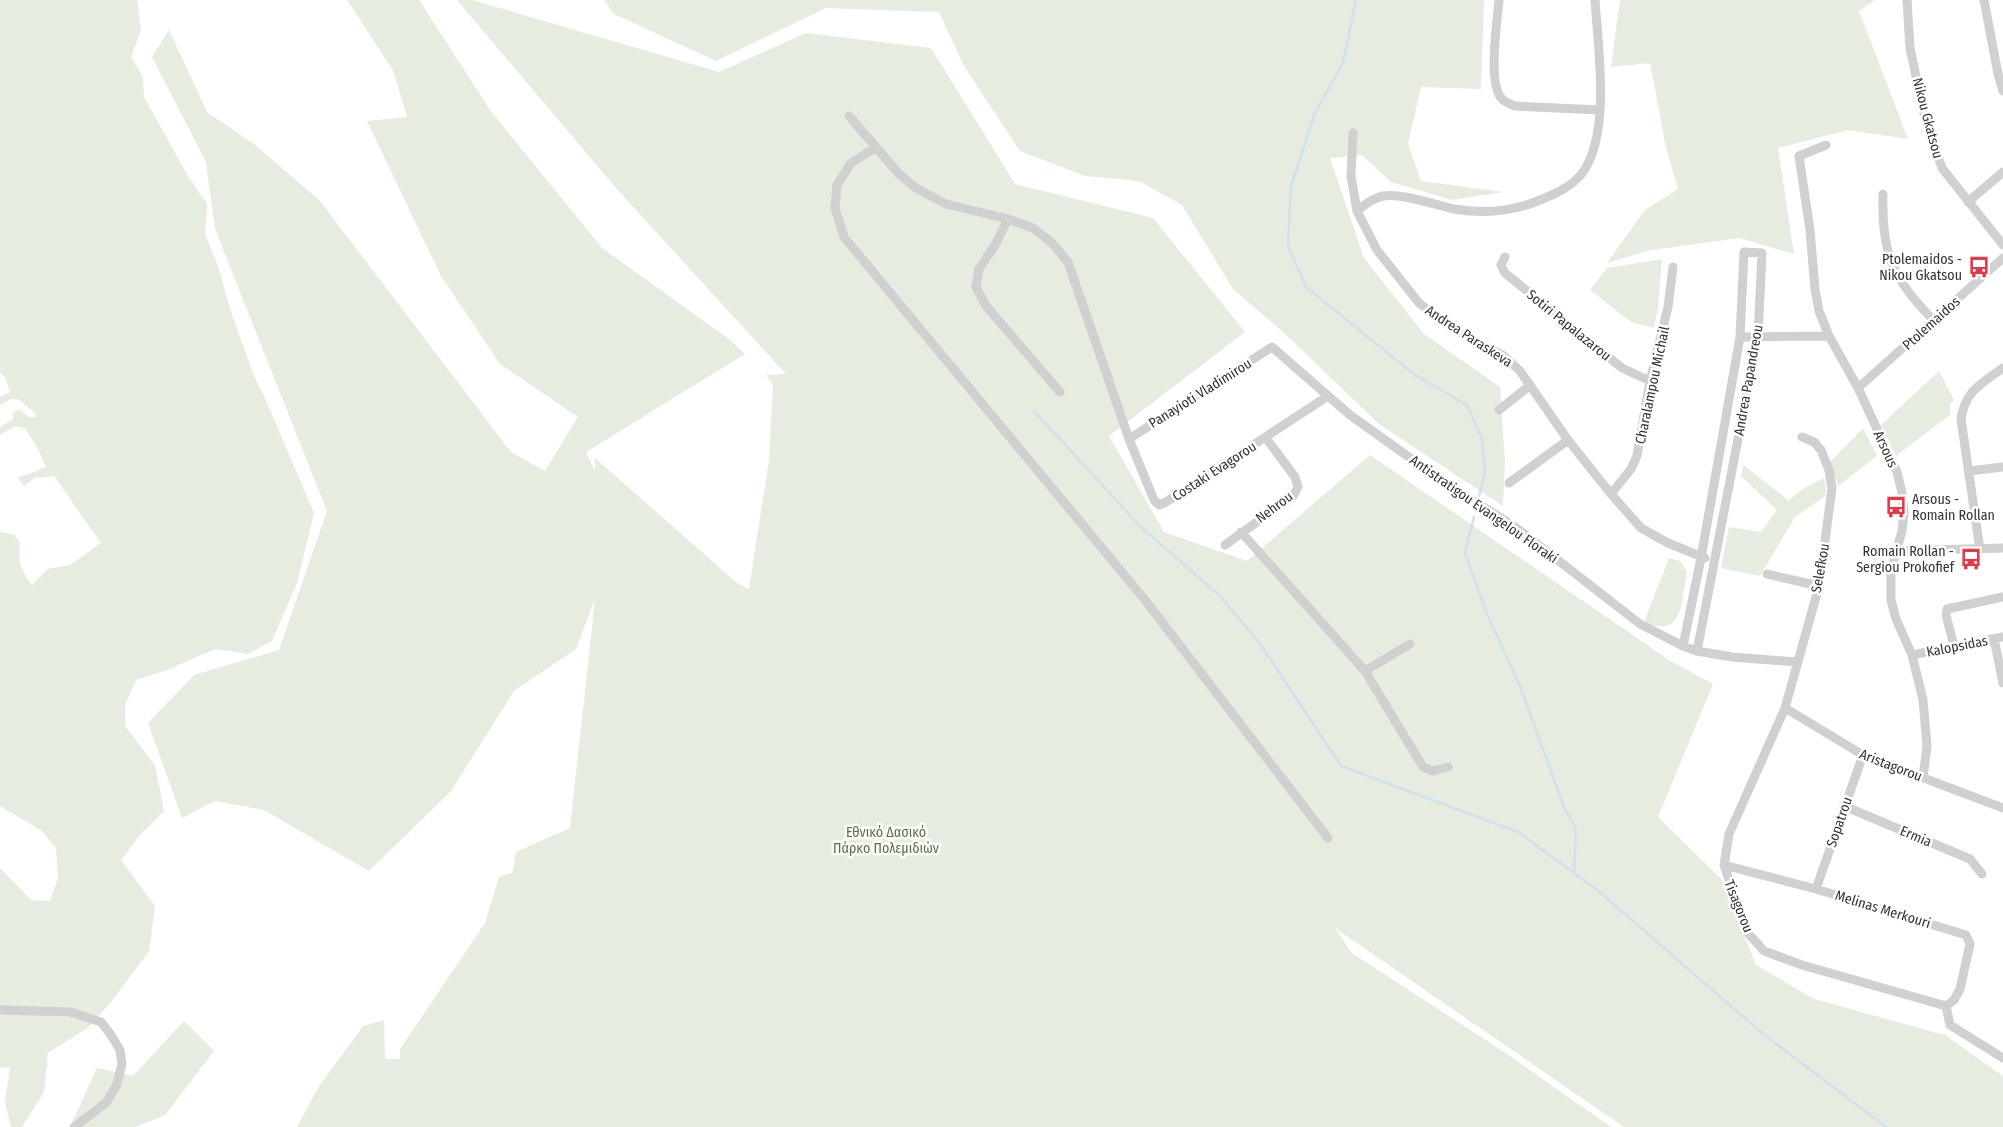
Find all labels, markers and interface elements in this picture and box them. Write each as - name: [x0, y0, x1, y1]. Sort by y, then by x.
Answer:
- street label: Nikou Gkatsou: [1909, 76, 1946, 160]
- place label: Ptolemaidos - Nikou Gkatsou: [1879, 251, 1962, 284]
- bus stop icon: Ptolemaidos - Nikou Gkatsou: [1966, 254, 1992, 280]
- street label: Sotiri Papalazarou: [1523, 286, 1614, 365]
- street label: Ptolemaidos: [1899, 293, 1964, 354]
- street label: Andrea Paraskeva: [1422, 302, 1516, 371]
- street label: Andrea Papandreou: [1730, 323, 1767, 437]
- street label: Charalampou Michail: [1632, 324, 1673, 446]
- street label: Panayioti Vladimirou: [1146, 355, 1255, 432]
- street label: Arsous: [1870, 428, 1901, 470]
- street label: Costaki Evagorou: [1169, 438, 1259, 505]
- street label: Antistratigou Evangelou Floraki: [1406, 452, 1561, 567]
- street label: Nehrou: [1252, 488, 1296, 527]
- place label: Arsous - Romain Rollan: [1912, 491, 1995, 524]
- bus stop icon: Arsous - Romain Rollan: [1883, 494, 1909, 520]
- street label: Selefkou: [1808, 542, 1833, 594]
- place label: Romain Rollan - Sergiou Prokofief: [1856, 543, 1956, 576]
- bus stop icon: Romain Rollan - Sergiou Prokofief: [1958, 546, 1984, 572]
- street label: Kalopsidas: [1925, 632, 1989, 661]
- street label: Aristagorou: [1857, 746, 1925, 785]
- street label: Sopatrou: [1823, 795, 1856, 850]
- street label: Ermia: [1898, 822, 1934, 851]
- park label: Εθνικό Δασικό Πάρκο Πολεμιδιών: [833, 824, 939, 857]
- street label: Tisagorou: [1720, 877, 1757, 935]
- street label: Melinas Merkouri: [1833, 887, 1933, 932]

